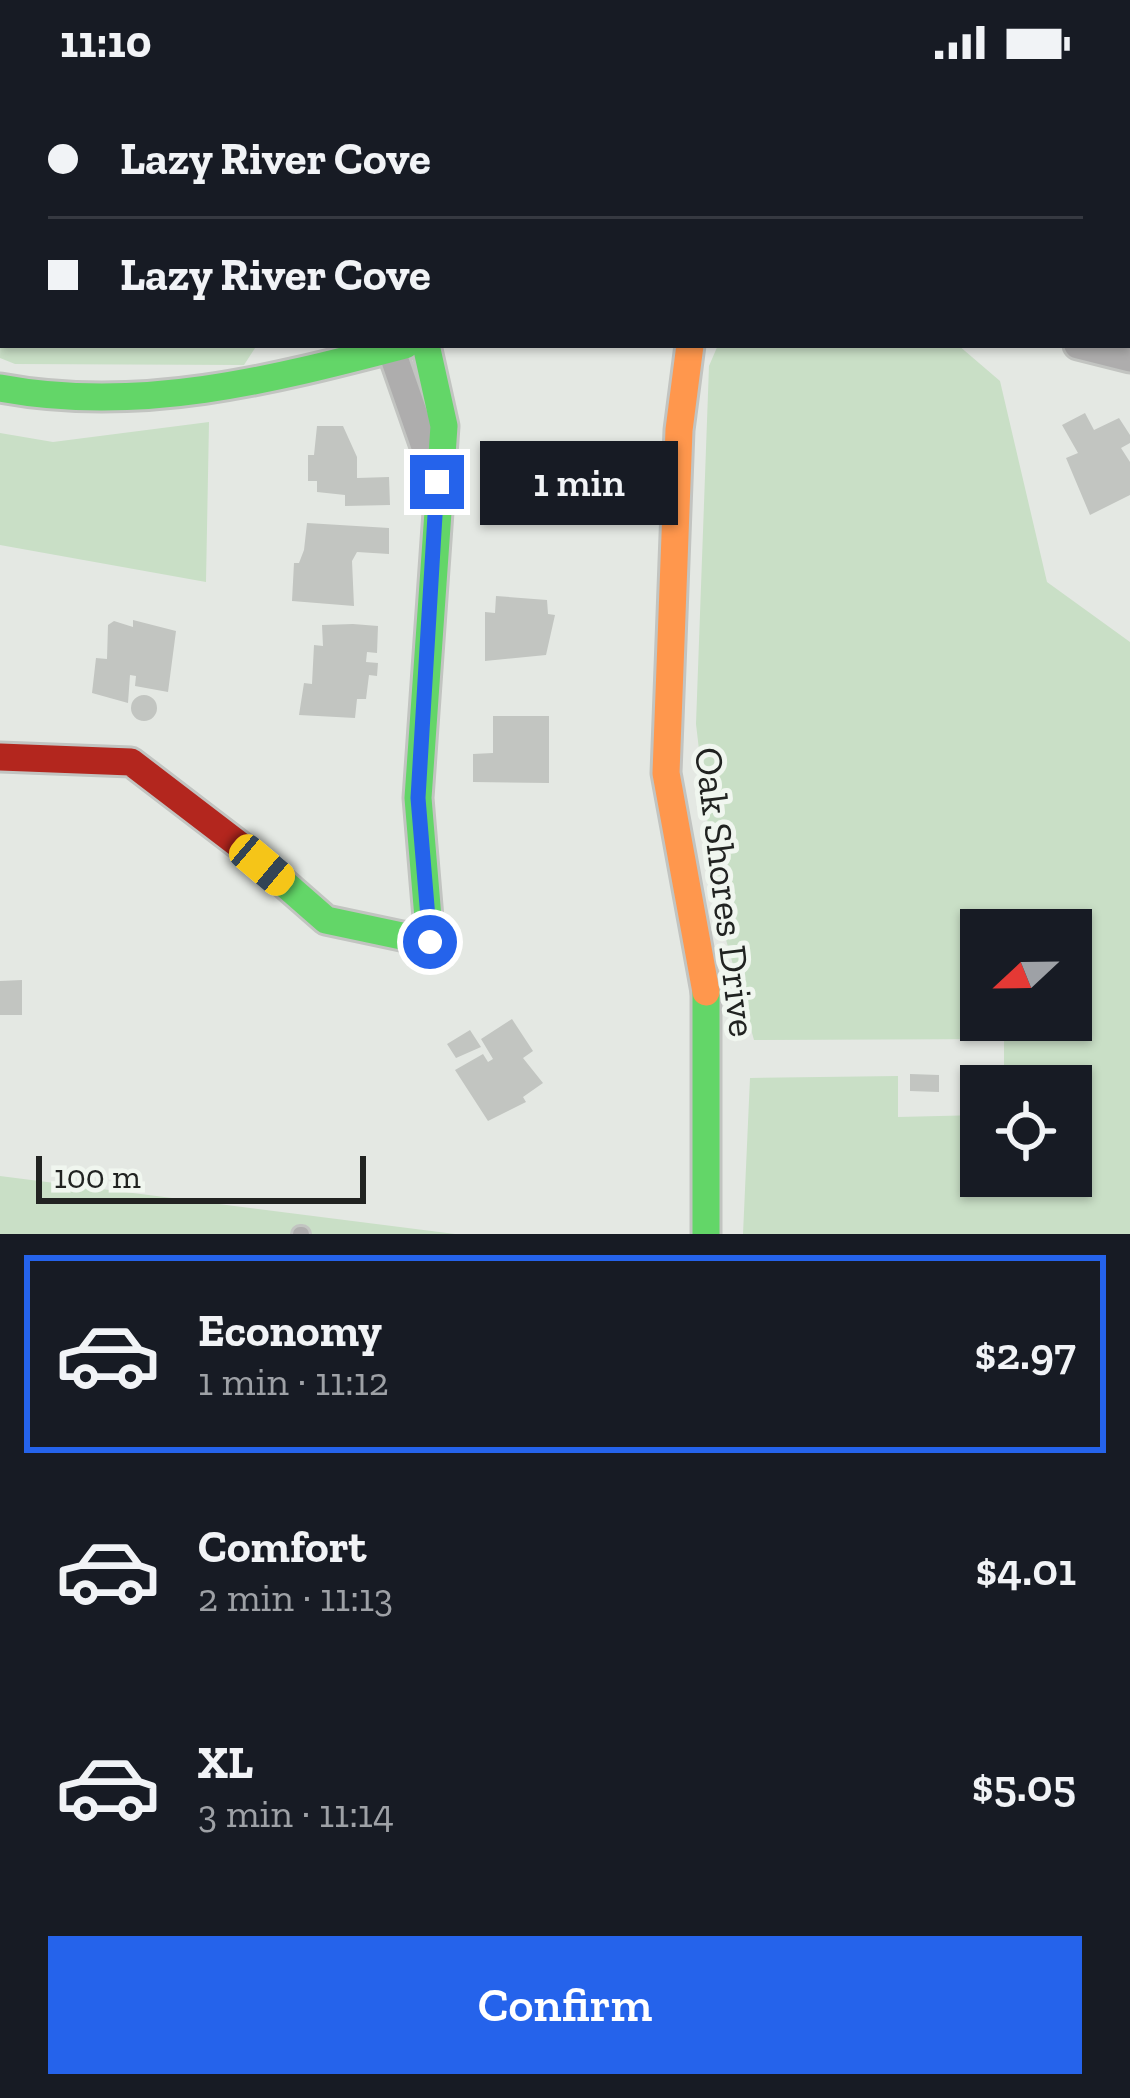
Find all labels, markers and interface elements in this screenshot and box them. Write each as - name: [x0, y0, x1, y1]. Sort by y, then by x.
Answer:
- text: 11:10: [60, 15, 152, 69]
- text: Lazy River Cove: [120, 132, 431, 186]
- text: Lazy River Cove: [120, 248, 431, 302]
- callout: 1 min: [479, 440, 677, 524]
- route end: [410, 455, 464, 509]
- text: 1 min: [533, 459, 625, 506]
- street label: Oak Shores Drive: [685, 745, 767, 1039]
- car: [223, 828, 301, 902]
- north arrow: [960, 909, 1092, 1041]
- map controls: [960, 909, 1092, 1197]
- route start: [403, 915, 457, 969]
- button: locate: [960, 1065, 1092, 1197]
- scale bar: [36, 1150, 366, 1203]
- text: 100 m: [54, 1157, 141, 1196]
- icon: car: [54, 1300, 162, 1408]
- text: Economy: [198, 1304, 382, 1358]
- text: $2.97: [975, 1327, 1076, 1381]
- text: 1 min · 11:12: [198, 1358, 389, 1405]
- icon: car: [54, 1516, 162, 1624]
- text: Comfort: [198, 1520, 366, 1574]
- text: $4.01: [975, 1543, 1076, 1597]
- text: 2 min · 11:13: [198, 1574, 393, 1621]
- icon: car: [54, 1732, 162, 1840]
- text: XL: [198, 1736, 253, 1790]
- text: $5.05: [972, 1759, 1076, 1813]
- text: 3 min · 11:14: [198, 1790, 394, 1837]
- button: Confirm: [48, 1936, 1082, 2074]

